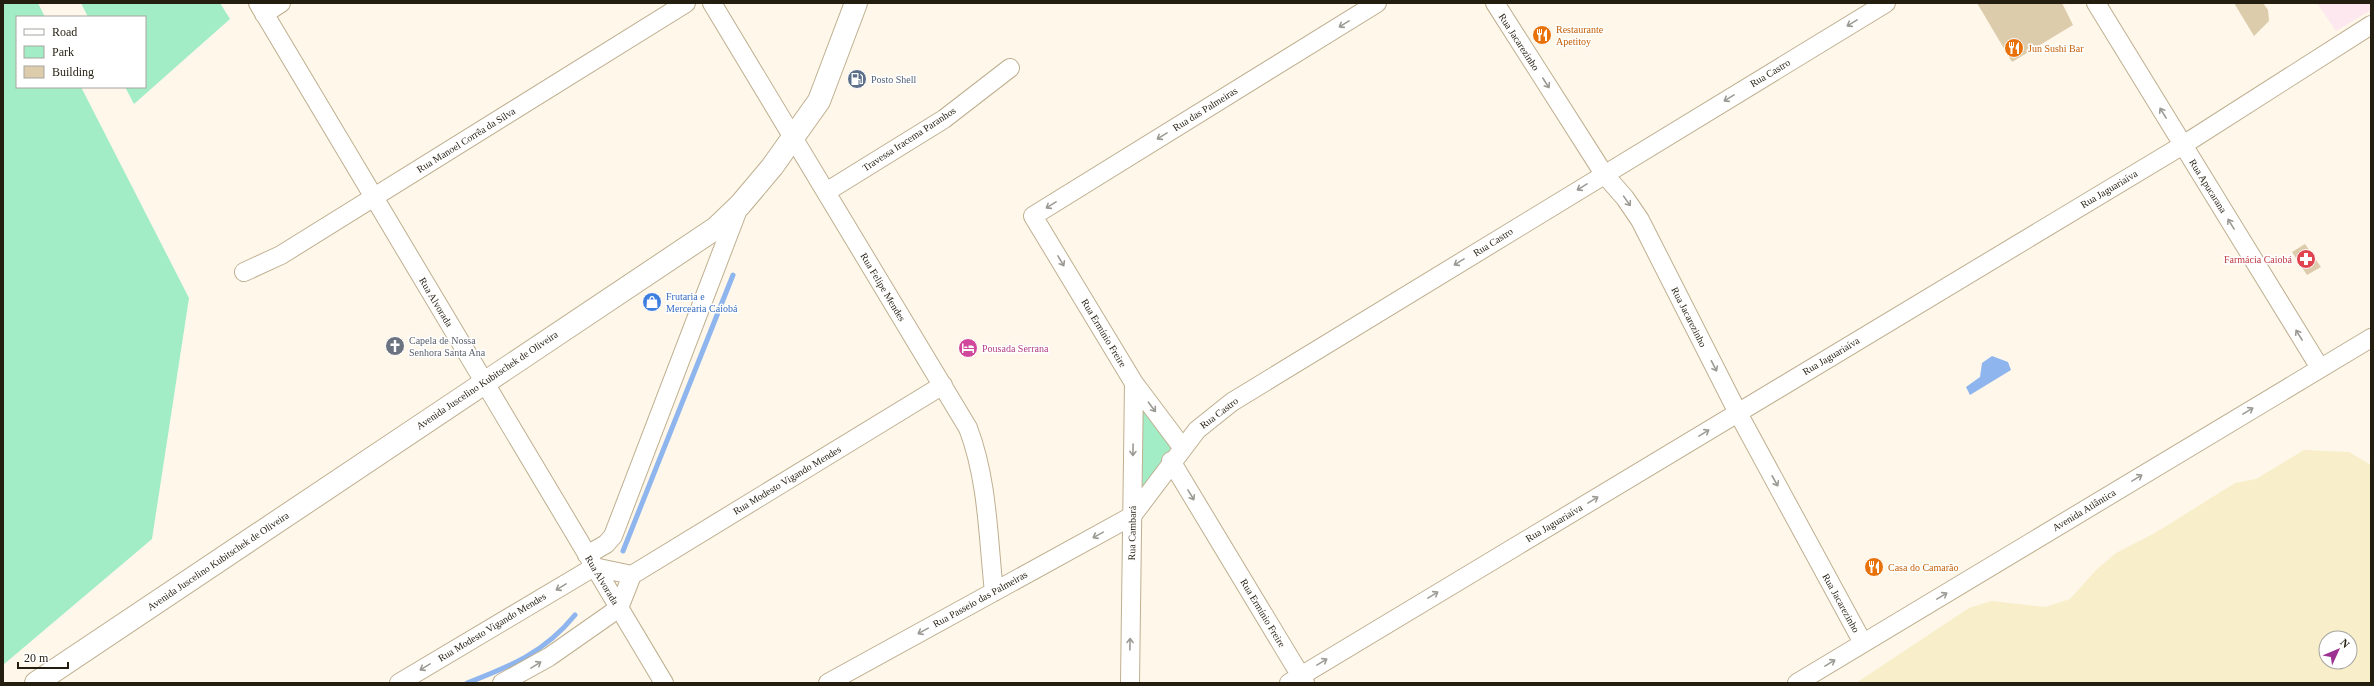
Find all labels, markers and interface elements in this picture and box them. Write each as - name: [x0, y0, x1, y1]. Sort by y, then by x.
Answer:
- street label: Rua Jacarezinho: [1496, 11, 1542, 73]
- legend: [16, 16, 146, 88]
- one-way arrow: [1338, 20, 1350, 28]
- one-way arrow: [1846, 20, 1858, 28]
- restaurant icon: Restaurante Apetitoy: [1531, 24, 1553, 46]
- place label: Restaurante Apetitoy: [1556, 24, 1604, 47]
- text: Road: [52, 25, 77, 39]
- restaurant icon: Jun Sushi Bar: [2003, 37, 2025, 59]
- place label: Jun Sushi Bar: [2028, 43, 2084, 54]
- text: Park: [52, 45, 74, 59]
- street label: Rua Castro: [1748, 57, 1792, 89]
- text: Building: [52, 65, 94, 79]
- fuel station icon: Posto Shell: [846, 68, 868, 90]
- place label: Posto Shell: [871, 74, 917, 85]
- one-way arrow: [1542, 77, 1550, 88]
- street label: Rua das Palmeiras: [1171, 85, 1239, 133]
- one-way arrow: [1723, 94, 1735, 102]
- street label: Rua Manoel Corrêa da Silva: [415, 105, 518, 175]
- street label: Travessa Iracema Paranhos: [860, 105, 958, 173]
- one-way arrow: [2159, 107, 2167, 119]
- one-way arrow: [1156, 133, 1168, 141]
- street label: Rua Apucarana: [2187, 157, 2229, 215]
- street label: Rua Jaguariaíva: [2079, 167, 2140, 210]
- one-way arrow: [1577, 183, 1588, 191]
- one-way arrow: [1623, 196, 1631, 207]
- one-way arrow: [1045, 201, 1057, 209]
- one-way arrow: [2227, 218, 2235, 230]
- street label: Rua Castro: [1471, 225, 1515, 259]
- pharmacy icon: Farmácia Caiobá: [2295, 248, 2317, 270]
- street label: Rua Felipe Mendes: [858, 251, 908, 323]
- place label: Farmácia Caiobá: [2224, 254, 2293, 265]
- one-way arrow: [1057, 255, 1065, 267]
- one-way arrow: [1453, 259, 1465, 267]
- street label: Rua Alvorada: [417, 275, 455, 329]
- street label: Rua Jacarezinho: [1669, 285, 1709, 349]
- shop icon: Frutaria e Mercearia Caiobá: [641, 291, 663, 313]
- place label: Frutaria e Mercearia Caiobá: [666, 291, 738, 314]
- street label: Rua Ermínio Freire: [1079, 297, 1129, 370]
- street label: Avenida Juscelino Kubitschek de Oliveira: [414, 328, 560, 432]
- one-way arrow: [2295, 329, 2303, 341]
- street label: Rua Jaguariaíva: [1801, 334, 1862, 377]
- church icon: Capela de Nossa Senhora Santa Ana: [384, 335, 406, 357]
- place label: Capela de Nossa Senhora Santa Ana: [409, 335, 486, 358]
- hotel icon: Pousada Serrana: [957, 337, 979, 359]
- place label: Pousada Serrana: [982, 343, 1049, 354]
- one-way arrow: [1711, 360, 1718, 372]
- street label: Rua Castro: [1198, 395, 1240, 431]
- one-way arrow: [1148, 401, 1156, 412]
- one-way arrow: [2242, 407, 2254, 415]
- one-way arrow: [1698, 428, 1710, 436]
- street label: Rua Modesto Vigando Mendes: [731, 443, 843, 517]
- one-way arrow: [1129, 443, 1137, 456]
- one-way arrow: [2131, 474, 2143, 482]
- one-way arrow: [1771, 475, 1779, 487]
- street label: Avenida Atlântica: [2050, 487, 2118, 533]
- one-way arrow: [1188, 489, 1196, 501]
- one-way arrow: [1587, 495, 1599, 503]
- street label: Rua Jaguariaíva: [1524, 501, 1585, 544]
- street label: Rua Cambará: [1126, 505, 1138, 560]
- street label: Avenida Juscelino Kubitschek de Oliveira: [145, 509, 291, 613]
- one-way arrow: [1092, 531, 1104, 539]
- street label: Rua Alvorada: [583, 553, 621, 607]
- restaurant icon: Casa do Camarão: [1863, 556, 1885, 578]
- place label: Casa do Camarão: [1888, 562, 1959, 573]
- street label: Rua Passeio das Palmeiras: [931, 568, 1029, 630]
- street label: Rua Jacarezinho: [1820, 572, 1862, 634]
- street label: Rua Ermínio Freire: [1238, 577, 1288, 650]
- one-way arrow: [555, 583, 567, 591]
- street label: Rua Modesto Vigando Mendes: [436, 590, 548, 664]
- one-way arrow: [1427, 591, 1439, 599]
- one-way arrow: [1936, 592, 1948, 600]
- one-way arrow: [917, 628, 929, 635]
- north arrow: [2318, 630, 2358, 670]
- text: N: [2338, 636, 2352, 650]
- one-way arrow: [1126, 638, 1134, 651]
- scale bar: [18, 644, 68, 670]
- text: 20 m: [24, 651, 49, 665]
- one-way arrow: [1316, 658, 1328, 666]
- one-way arrow: [1824, 659, 1835, 667]
- one-way arrow: [530, 660, 542, 668]
- one-way arrow: [419, 664, 431, 672]

